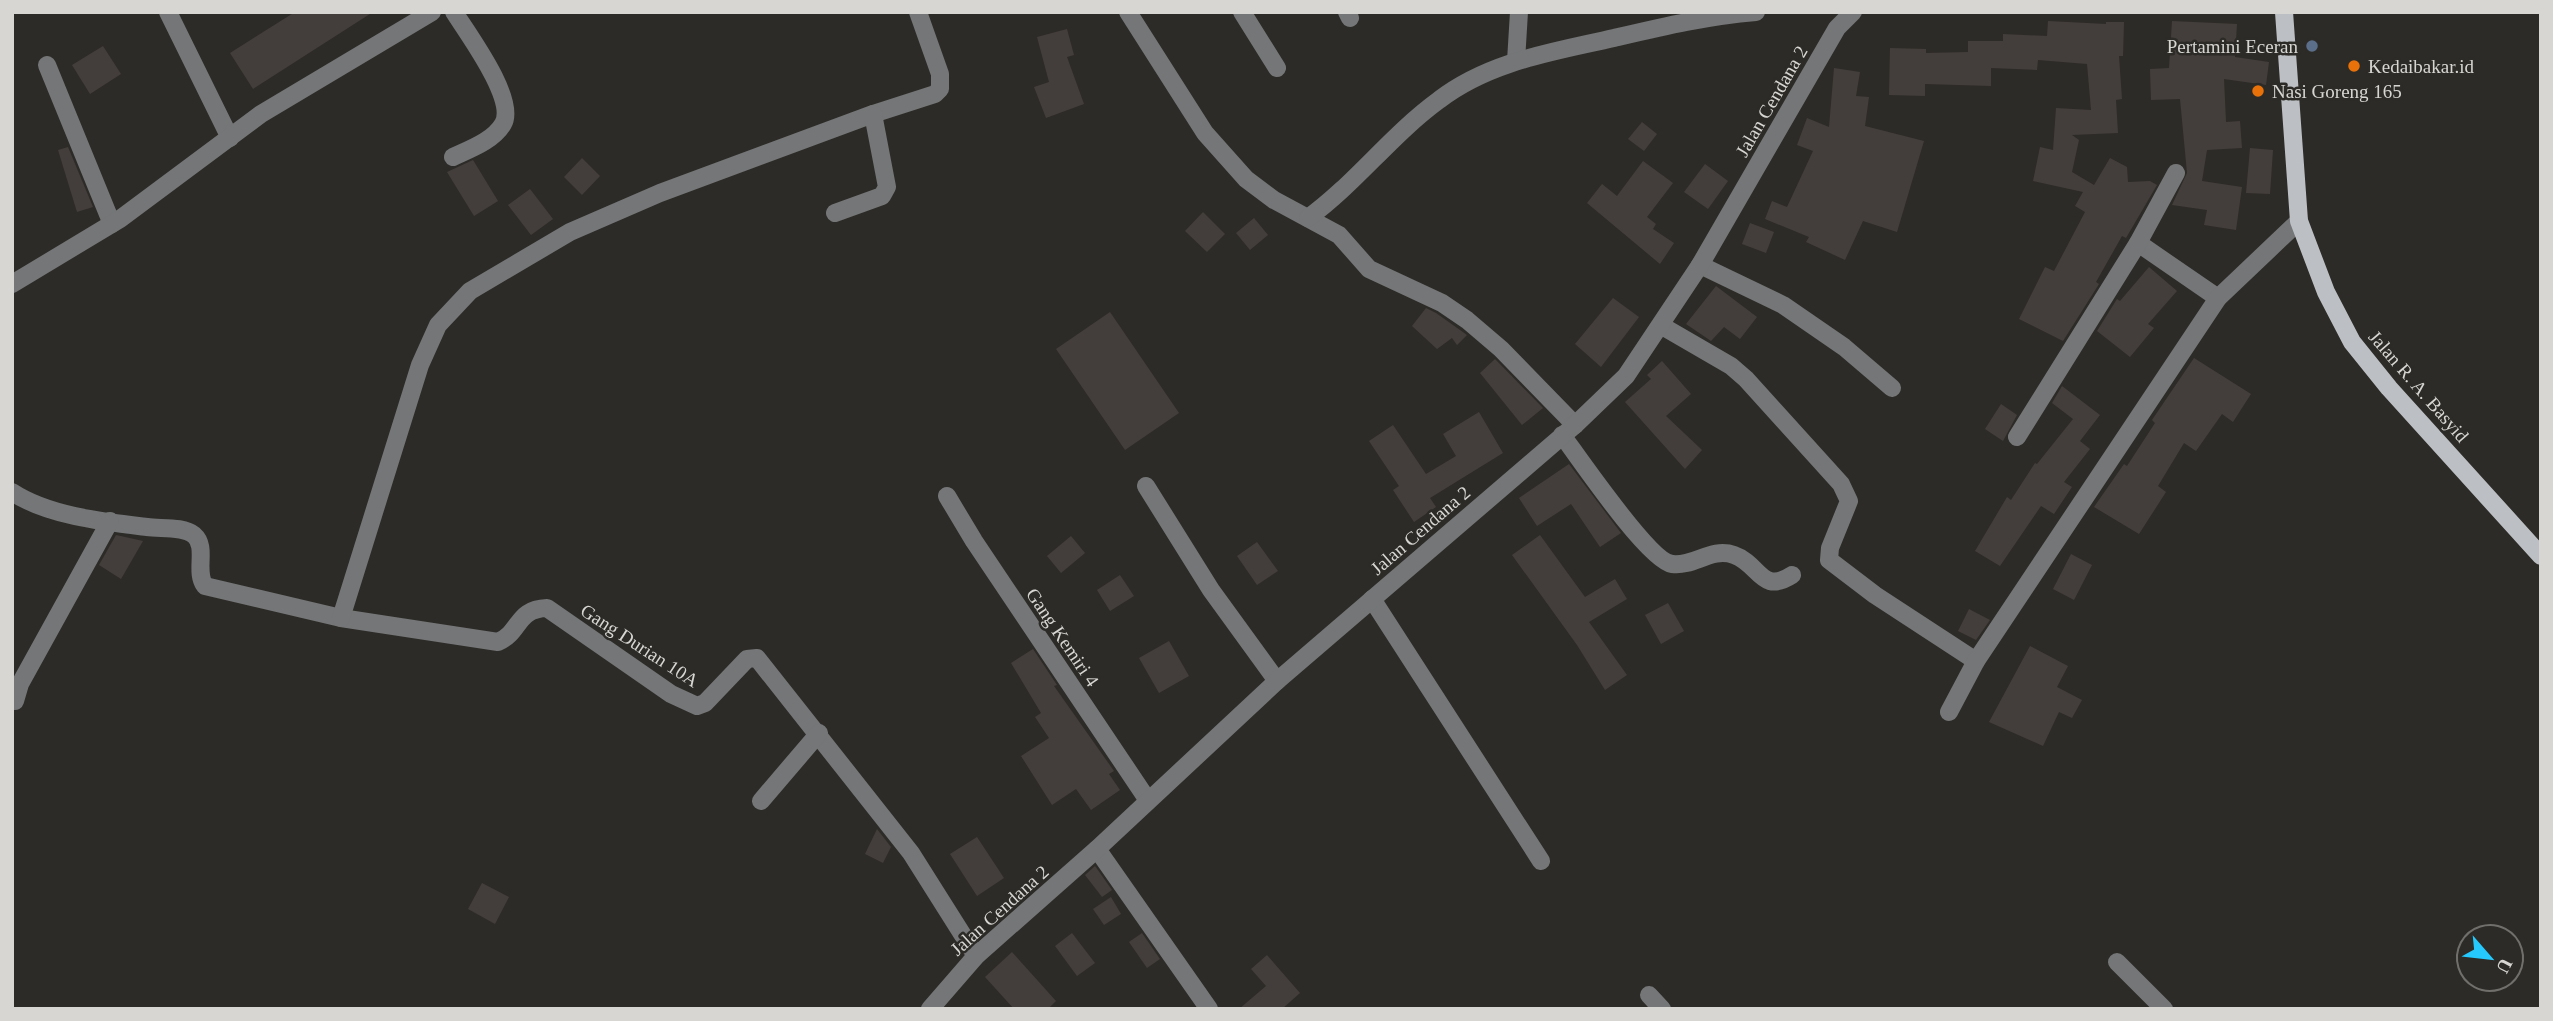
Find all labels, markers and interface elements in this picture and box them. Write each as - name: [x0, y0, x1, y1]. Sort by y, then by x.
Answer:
- place label: Pertamini Eceran: [2167, 36, 2298, 57]
- marker: Pertamini Eceran: [2304, 38, 2320, 54]
- street label: Jalan Cendana 2: [1731, 42, 1812, 160]
- place label: Kedaibakar.id: [2368, 56, 2475, 77]
- marker: Kedaibakar.id: [2346, 58, 2362, 74]
- place label: Nasi Goreng 165: [2272, 81, 2402, 102]
- marker: Nasi Goreng 165: [2250, 83, 2266, 99]
- street label: Jalan R. A. Basyid: [2364, 326, 2473, 447]
- street label: Jalan Cendana 2: [1366, 482, 1474, 579]
- street label: Gang Kemiri 4: [1022, 584, 1103, 691]
- street label: Gang Durian 10A: [577, 600, 703, 691]
- street label: Jalan Cendana 2: [946, 861, 1053, 960]
- north arrow: [2455, 923, 2525, 993]
- text: U: [2492, 955, 2517, 977]

